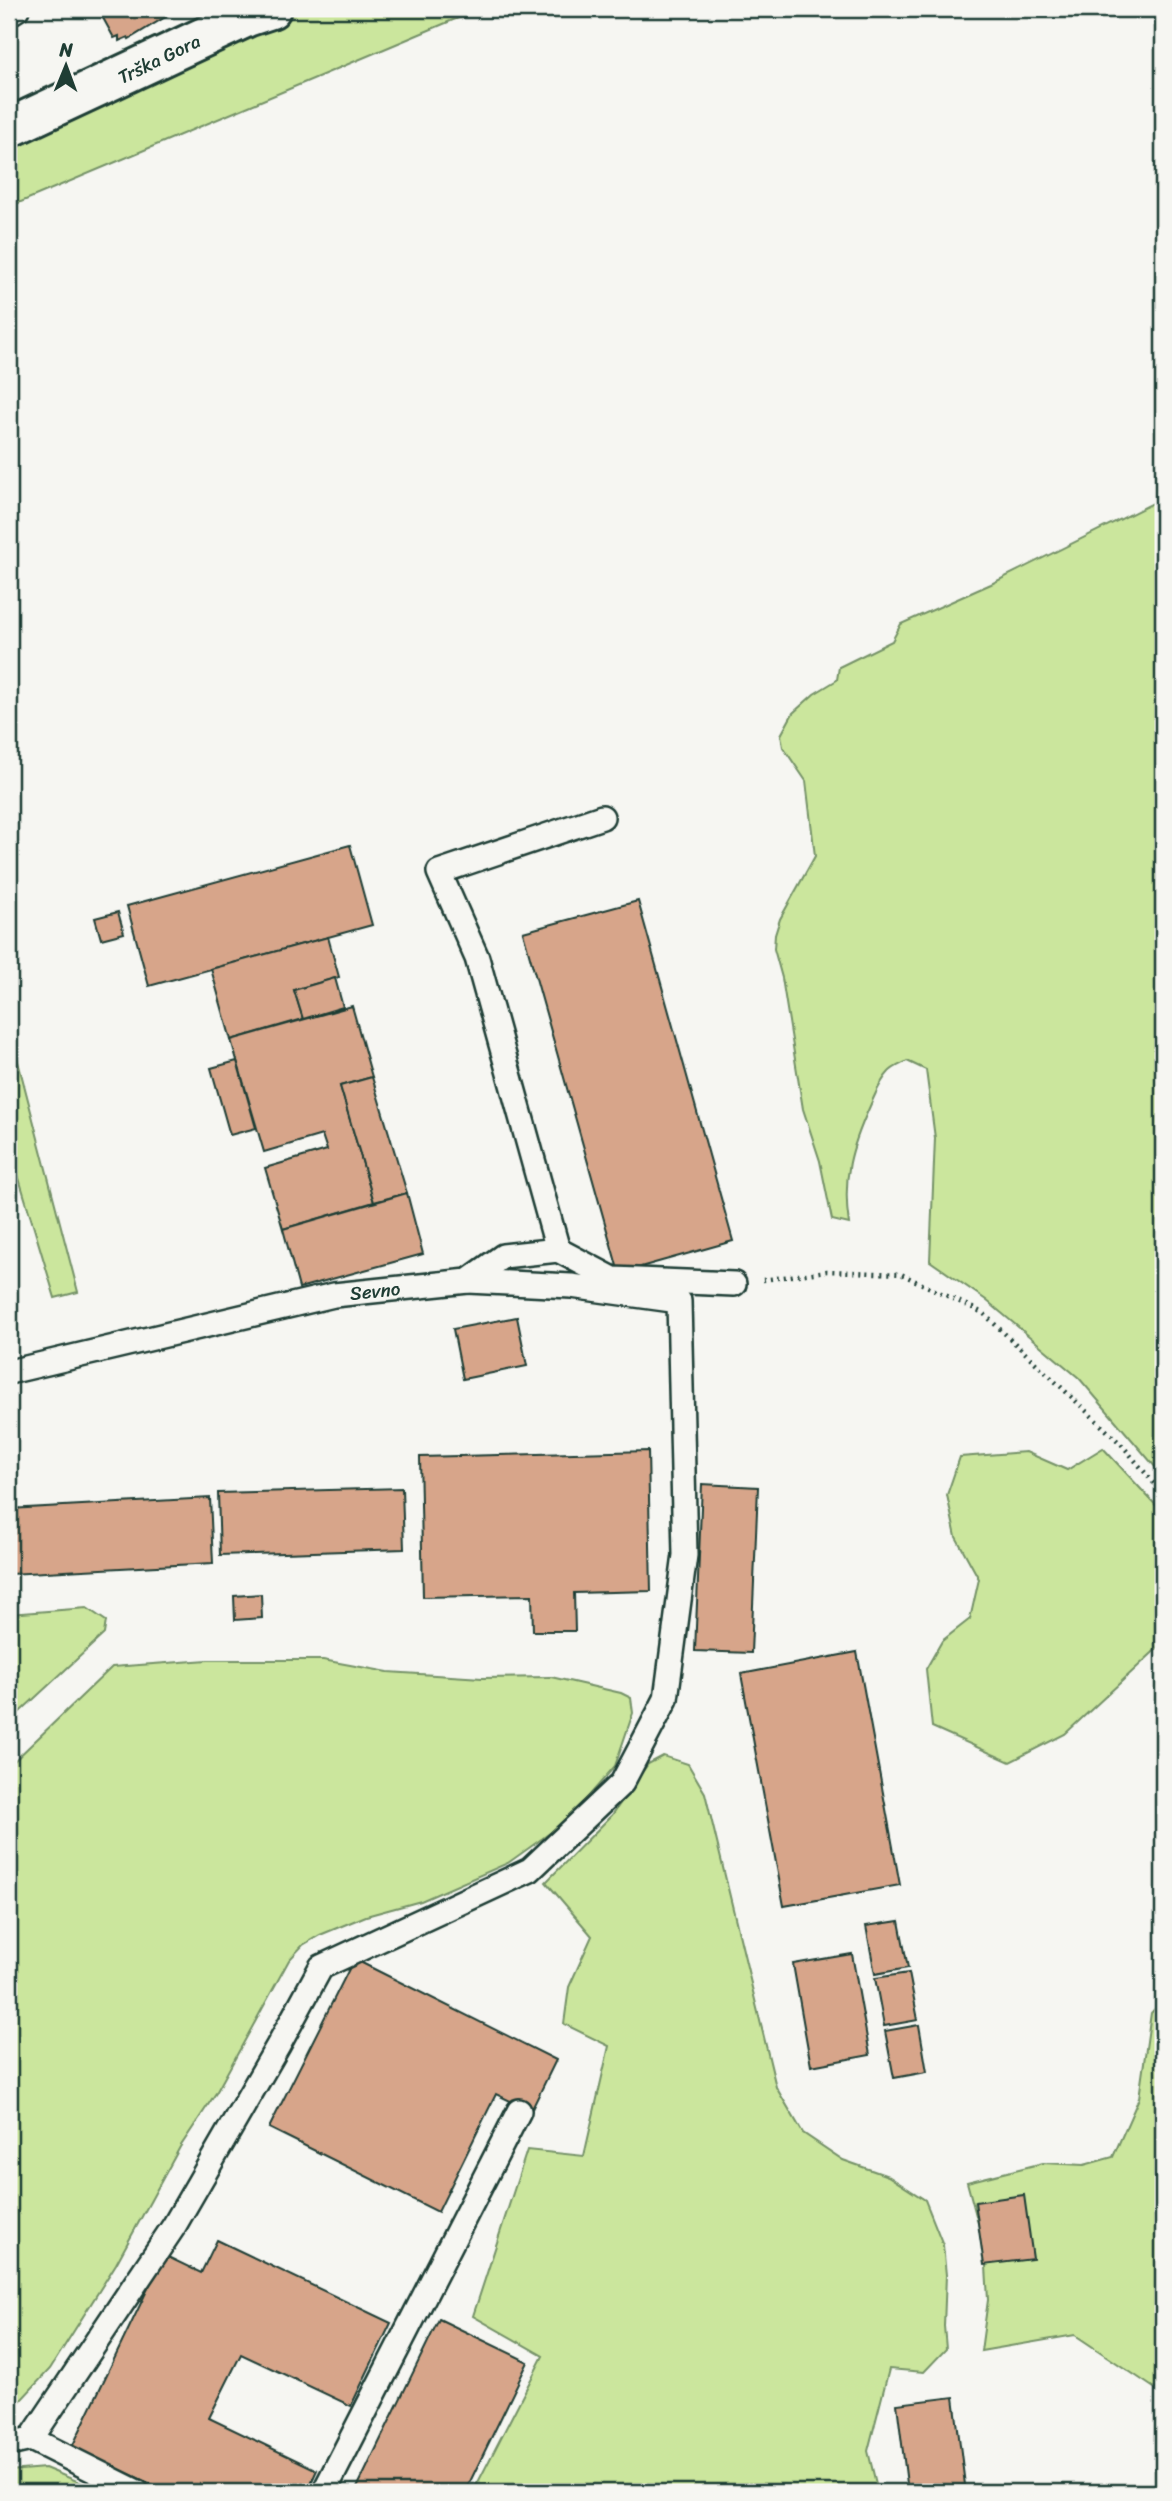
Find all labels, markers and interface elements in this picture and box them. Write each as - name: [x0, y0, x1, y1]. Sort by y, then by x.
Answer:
- street label: Trška Gora: [112, 25, 207, 93]
- north arrow: [32, 32, 102, 102]
- text: N: [58, 33, 74, 66]
- street label: Sevno: [348, 1272, 402, 1310]

